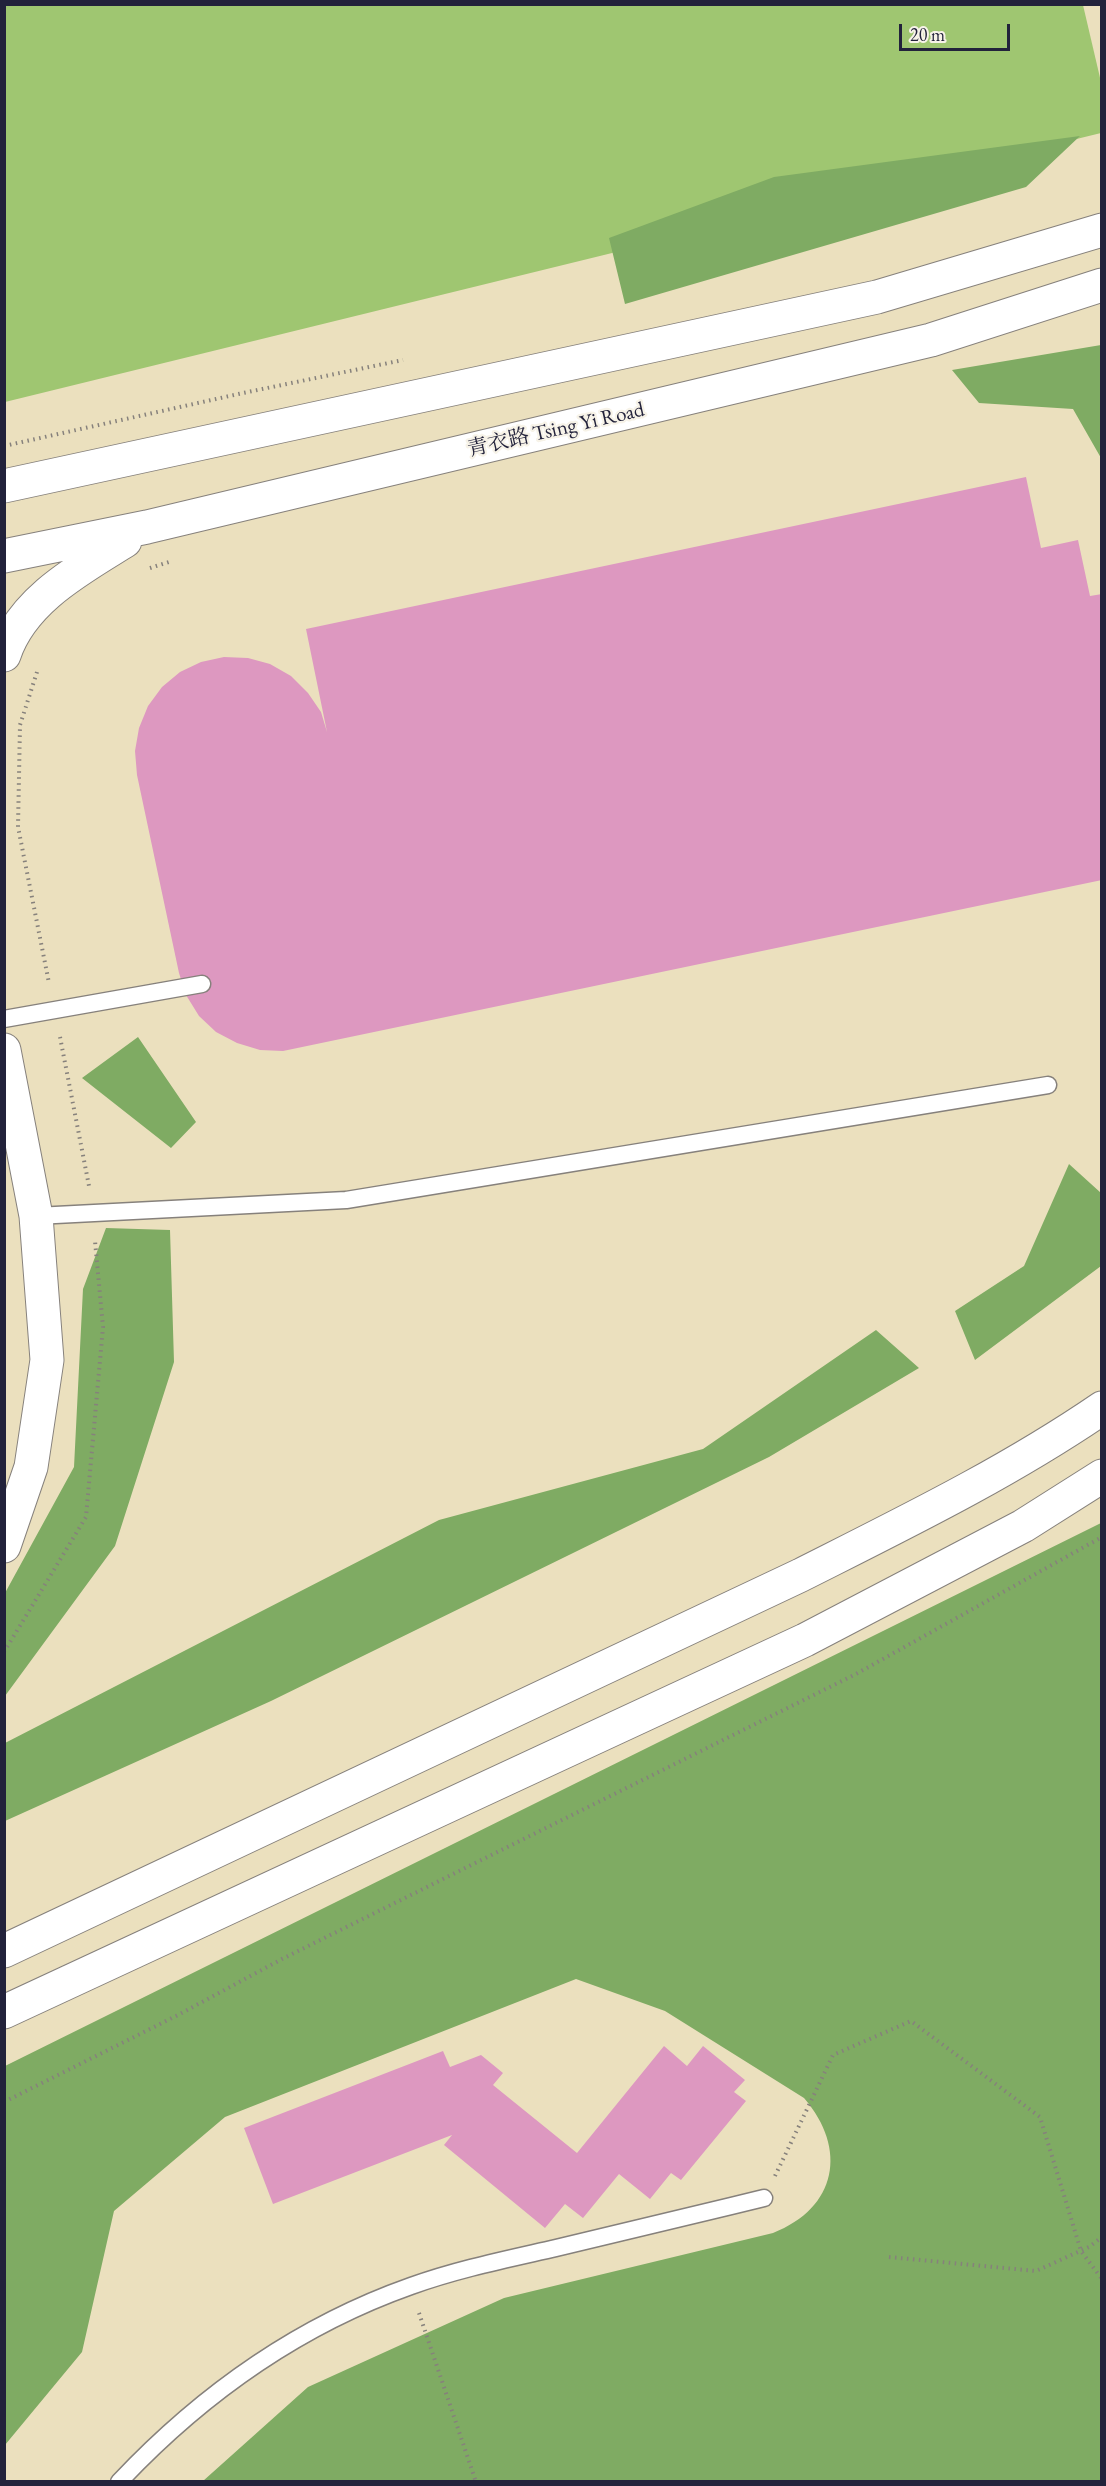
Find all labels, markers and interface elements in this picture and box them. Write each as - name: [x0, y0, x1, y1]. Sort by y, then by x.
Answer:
- scale bar: [902, 12, 1013, 50]
- text: 20 m: [910, 23, 945, 46]
- street label: 青衣路 Tsing Yi Road: [465, 397, 647, 463]

